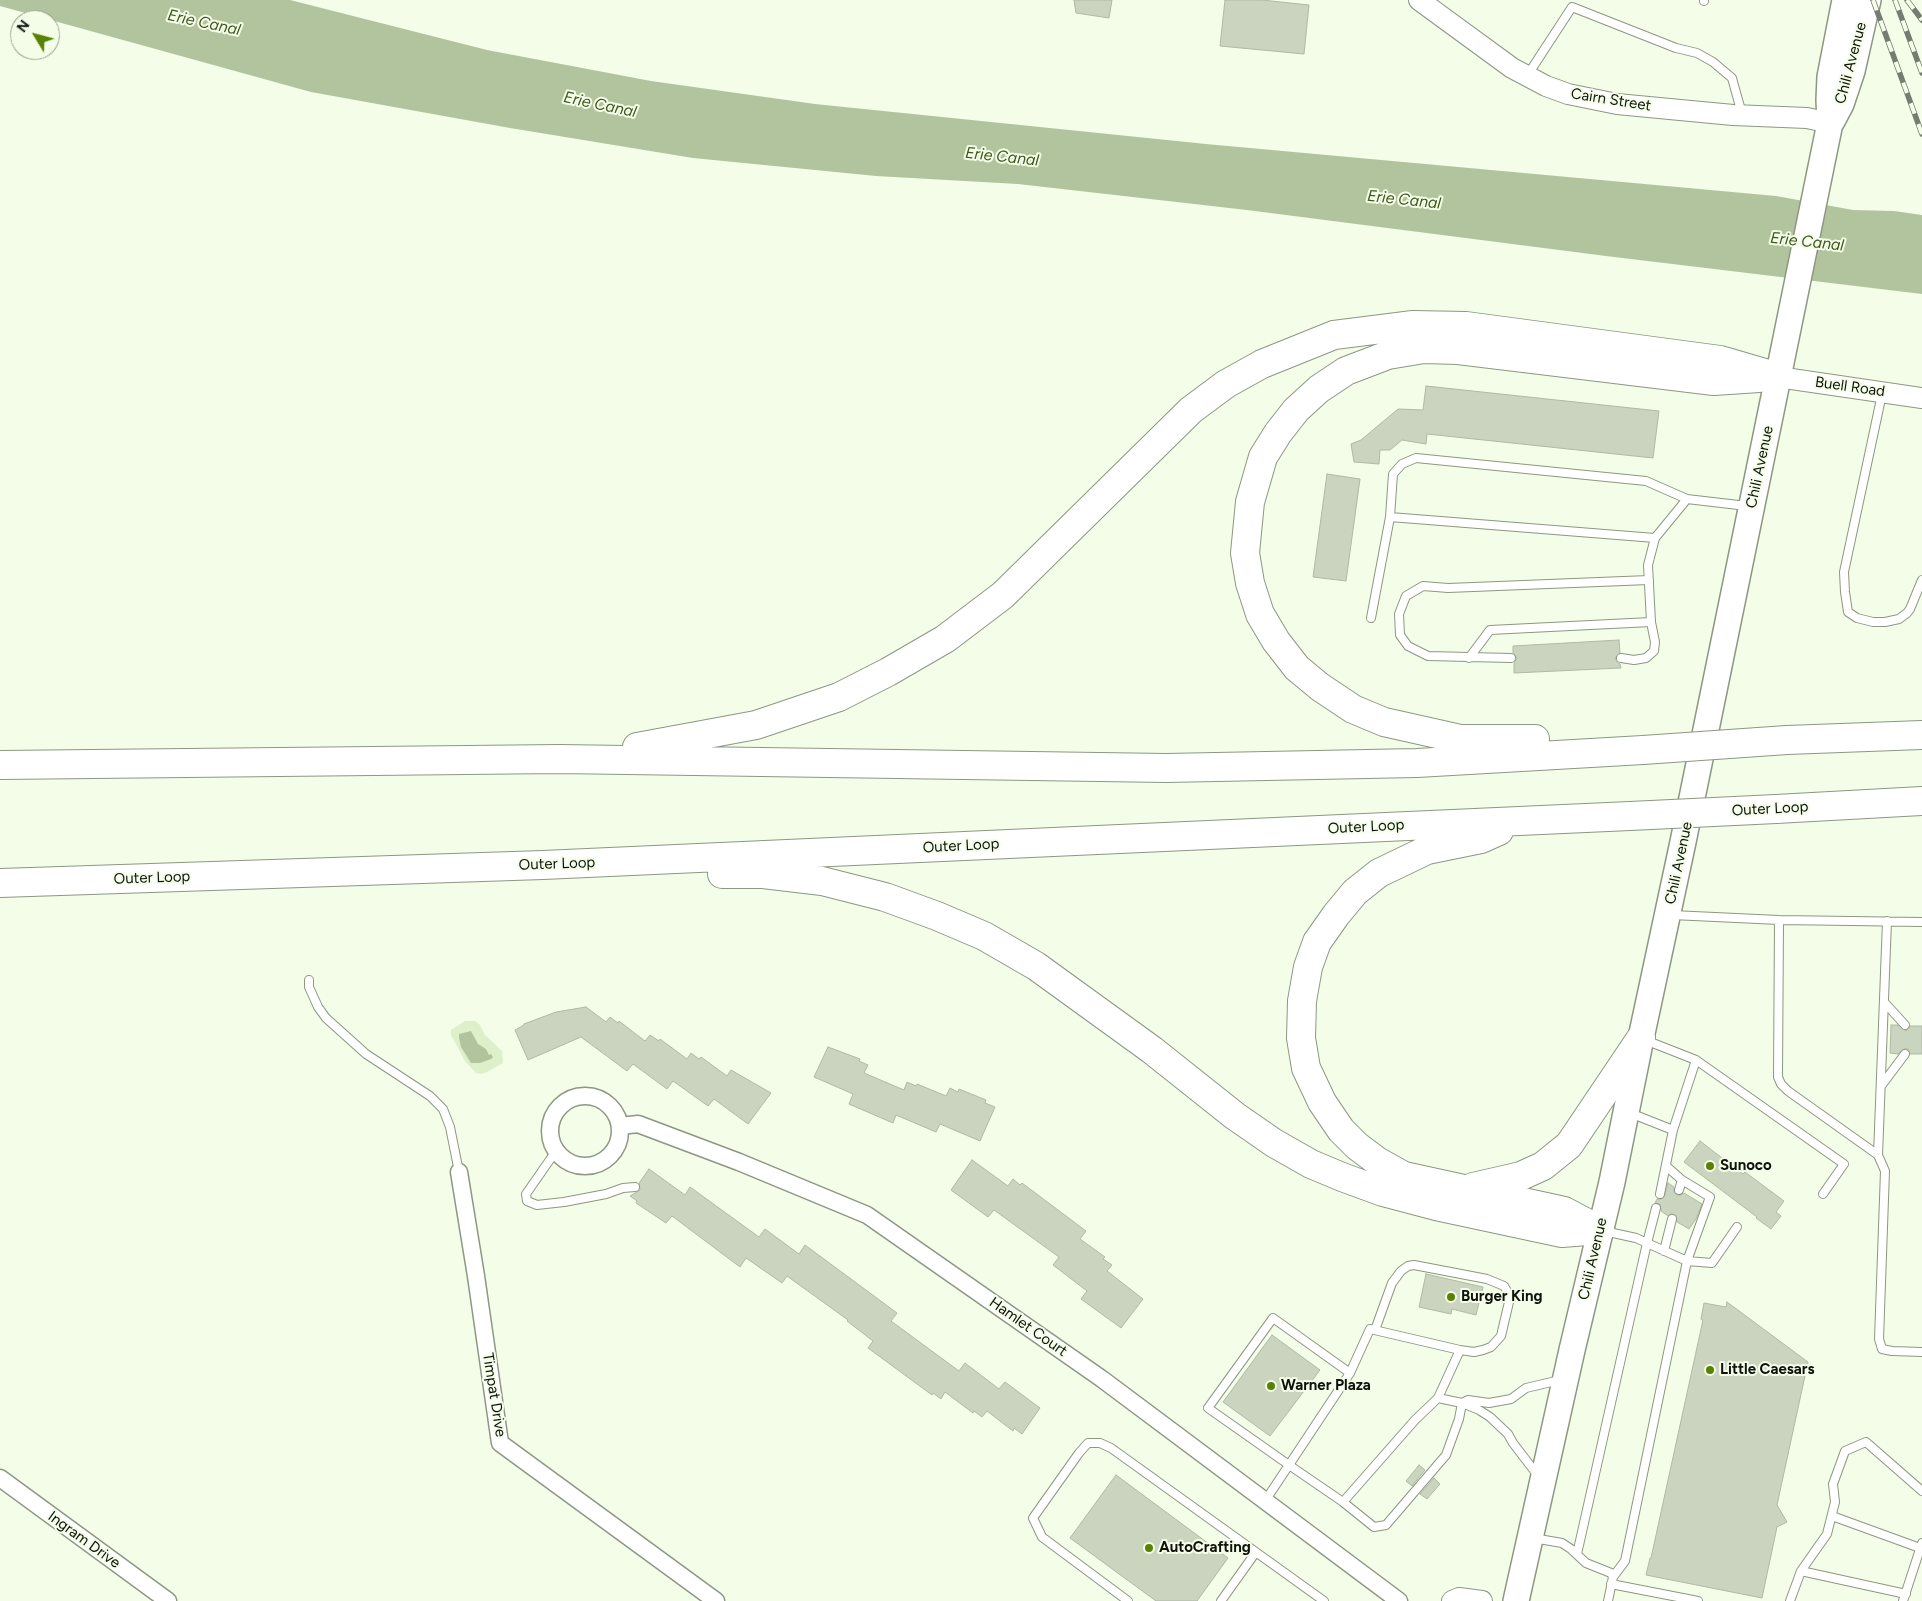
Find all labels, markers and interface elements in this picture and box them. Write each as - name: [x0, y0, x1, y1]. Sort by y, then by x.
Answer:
- water label: Erie Canal: [166, 6, 242, 40]
- north arrow: [10, 10, 60, 60]
- text: N: [13, 17, 33, 36]
- street label: Chili Avenue: [1831, 20, 1871, 106]
- street label: Cairn Street: [1570, 85, 1652, 115]
- water label: Erie Canal: [562, 88, 638, 122]
- water label: Erie Canal: [964, 144, 1040, 170]
- water label: Erie Canal: [1366, 187, 1442, 213]
- water label: Erie Canal: [1769, 229, 1845, 255]
- street label: Buell Road: [1814, 373, 1886, 401]
- street label: Chili Avenue: [1742, 424, 1778, 510]
- street label: Outer Loop: [1731, 798, 1809, 820]
- street label: Outer Loop: [1327, 816, 1405, 838]
- street label: Chili Avenue: [1661, 820, 1697, 906]
- street label: Outer Loop: [922, 835, 1000, 857]
- street label: Outer Loop: [518, 854, 596, 874]
- street label: Outer Loop: [113, 868, 191, 888]
- place label: Sunoco: [1720, 1157, 1772, 1175]
- marker: Sunoco: [1704, 1160, 1716, 1172]
- street label: Chili Avenue: [1575, 1216, 1611, 1302]
- place label: Burger King: [1461, 1288, 1542, 1306]
- marker: Burger King: [1445, 1291, 1457, 1303]
- street label: Hamlet Court: [985, 1293, 1071, 1361]
- street label: Timpat Drive: [478, 1352, 510, 1438]
- place label: Little Caesars: [1720, 1361, 1814, 1379]
- marker: Little Caesars: [1704, 1364, 1716, 1376]
- place label: Warner Plaza: [1281, 1377, 1371, 1395]
- marker: Warner Plaza: [1265, 1380, 1277, 1392]
- street label: Ingram Drive: [44, 1508, 124, 1572]
- place label: AutoCrafting: [1159, 1539, 1251, 1557]
- marker: AutoCrafting: [1143, 1542, 1155, 1554]

